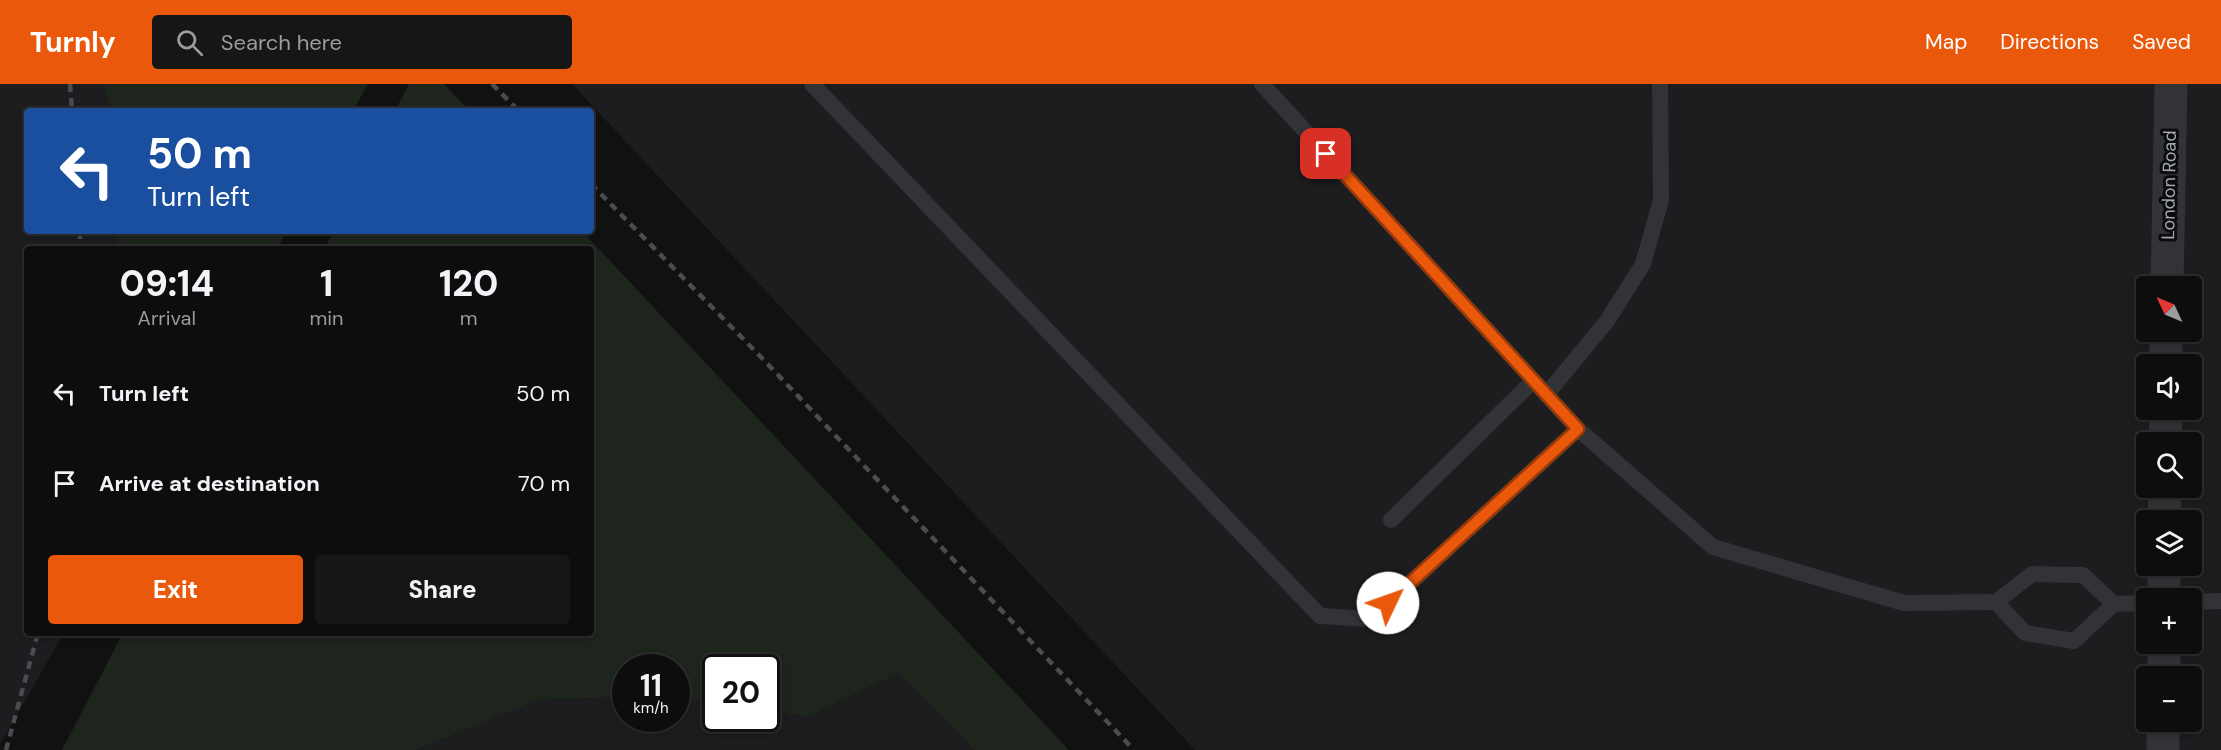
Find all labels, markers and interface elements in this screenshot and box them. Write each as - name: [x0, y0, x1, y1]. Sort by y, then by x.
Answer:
- search box: [152, 15, 572, 69]
- text: Turnly: [30, 24, 116, 61]
- icon: search: [173, 26, 206, 59]
- text: Search here: [221, 28, 342, 57]
- text: Map: [1925, 28, 1967, 56]
- text: Directions: [2000, 28, 2099, 56]
- text: Saved: [2132, 28, 2191, 56]
- text: 50 m: [147, 126, 252, 181]
- pin: [1300, 128, 1351, 179]
- street label: London Road: [2156, 130, 2182, 240]
- icon: left: [48, 132, 126, 210]
- icon: arrive: [1309, 137, 1342, 170]
- text: Turn left: [147, 179, 250, 214]
- text: 09:14: [119, 260, 214, 307]
- text: 1: [320, 260, 333, 307]
- text: 120: [439, 260, 498, 307]
- north arrow: [2136, 276, 2202, 342]
- map controls: [2136, 276, 2202, 732]
- text: Arrival: [138, 305, 196, 331]
- text: min: [309, 305, 344, 331]
- text: m: [460, 305, 478, 331]
- button: sound: [2136, 354, 2202, 420]
- icon: left: [48, 377, 81, 410]
- text: Turn left: [99, 379, 189, 408]
- text: 50 m: [516, 379, 570, 408]
- button: search: [2136, 432, 2202, 498]
- icon: arrive: [48, 467, 81, 500]
- text: Arrive at destination: [99, 469, 320, 498]
- text: 70 m: [518, 469, 570, 498]
- button: layers: [2136, 510, 2202, 576]
- button: Exit: [48, 555, 303, 624]
- button: Share: [315, 555, 570, 624]
- position arrow: [1356, 571, 1420, 635]
- button: +: [2136, 588, 2202, 654]
- speed limit sign: 20: [702, 654, 780, 732]
- text: 11: [640, 666, 662, 705]
- button: −: [2136, 666, 2202, 732]
- text: km/h: [633, 698, 669, 718]

